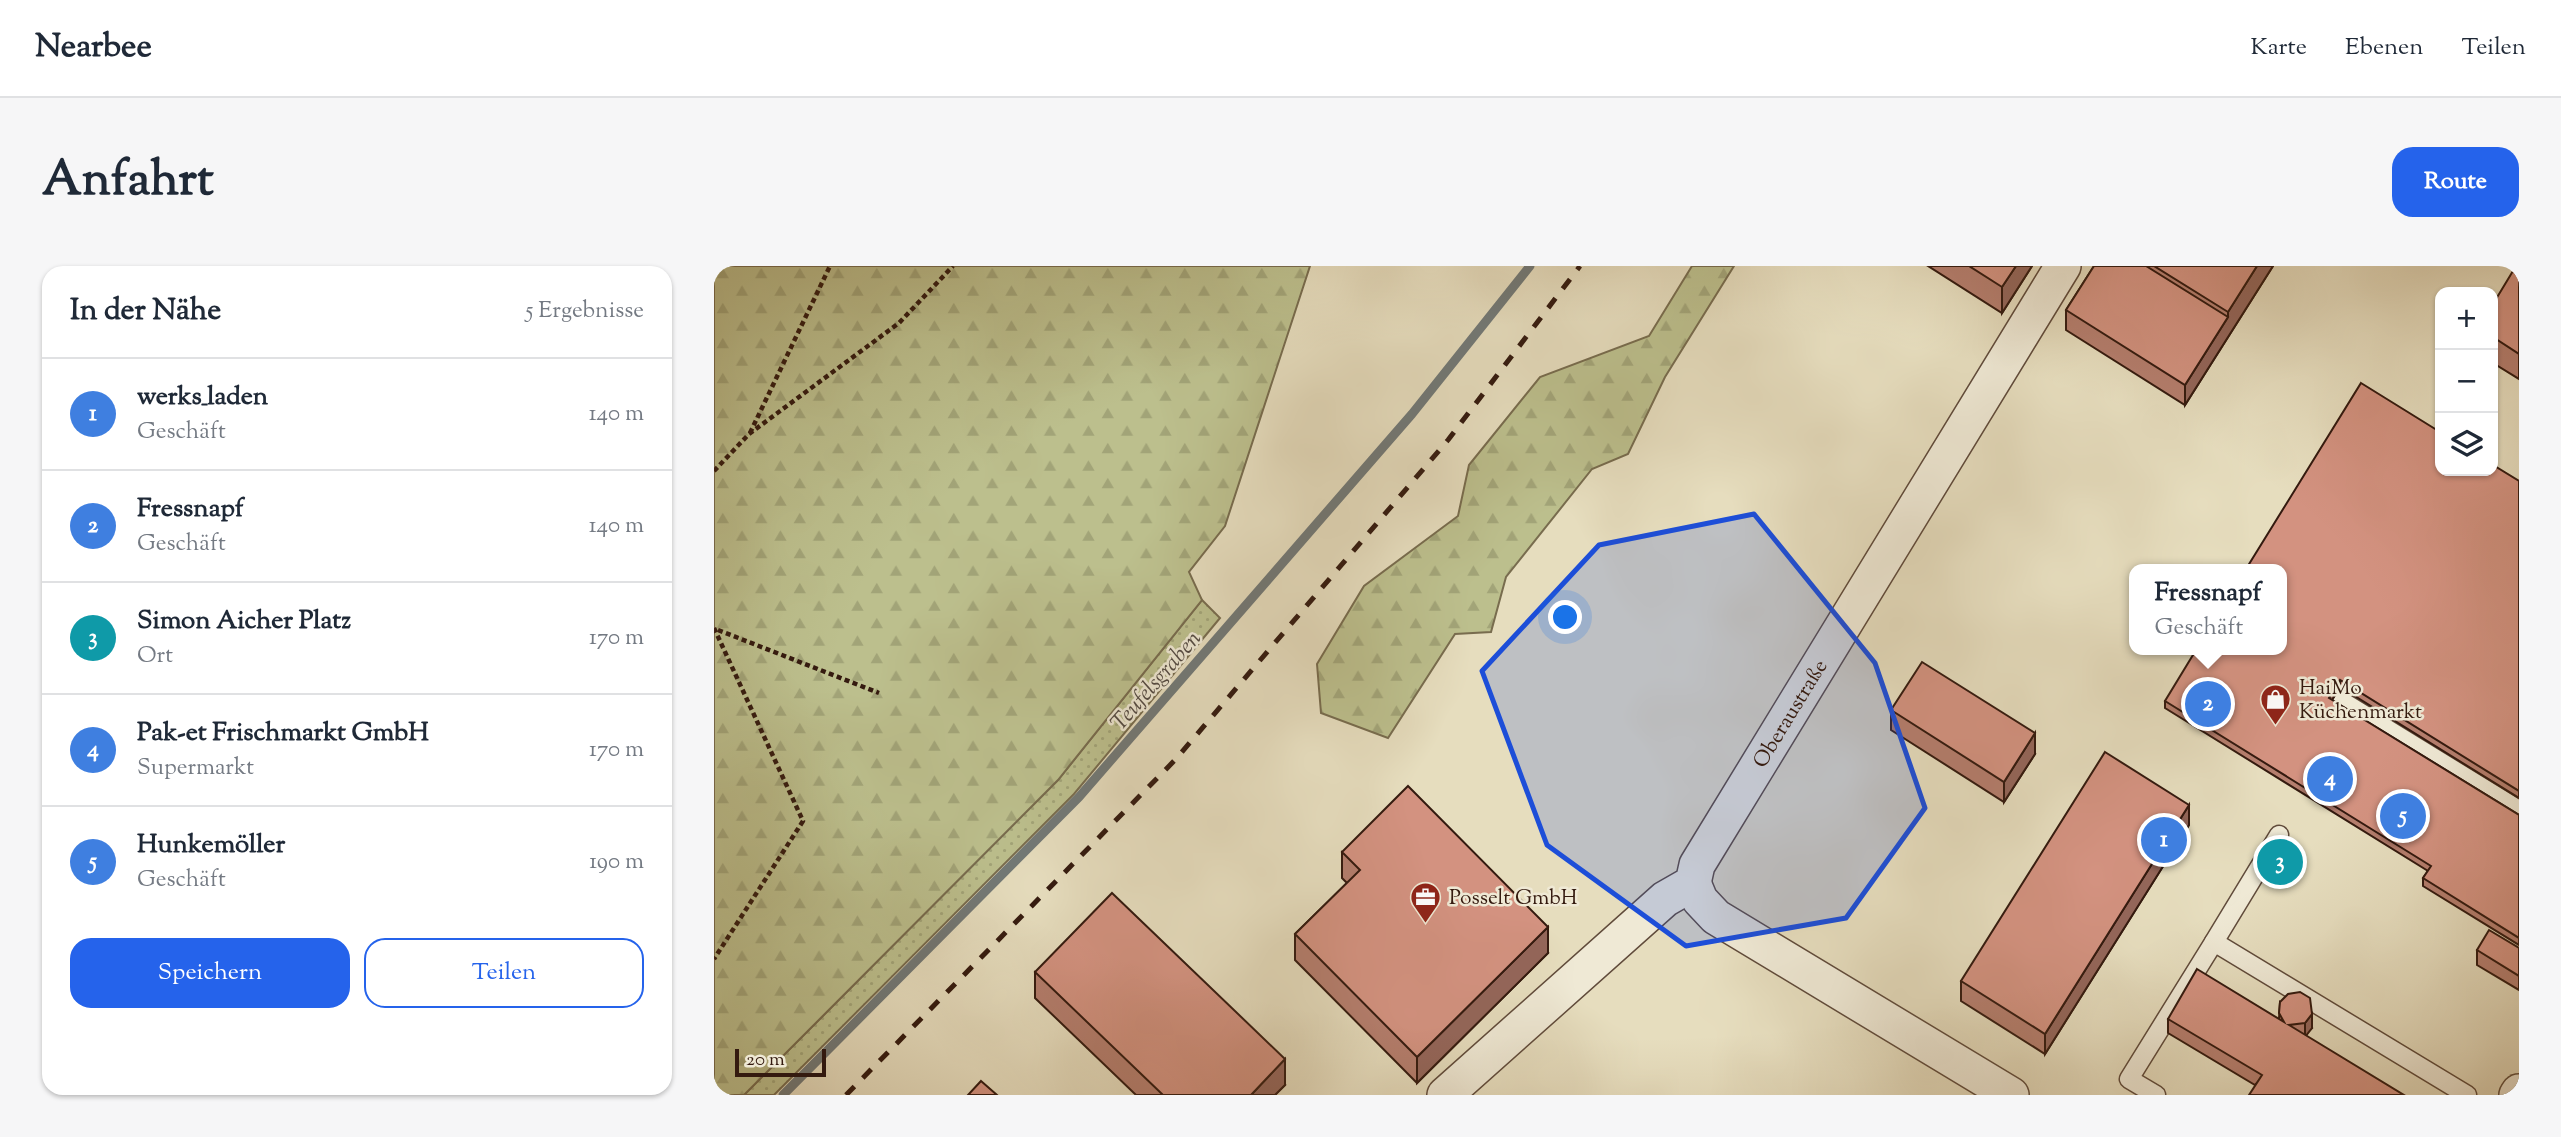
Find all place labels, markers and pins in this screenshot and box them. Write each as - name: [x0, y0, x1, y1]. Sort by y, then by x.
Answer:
- place label: HaiMo Küchenmarkt: [2299, 674, 2422, 728]
- pin: 2: [2185, 678, 2231, 730]
- shop icon: HaiMo Küchenmarkt: [2259, 682, 2293, 726]
- pin: 4: [2307, 753, 2353, 805]
- pin: 5: [2380, 790, 2426, 842]
- pin: 1: [2141, 814, 2187, 866]
- pin: 3: [2257, 836, 2303, 888]
- office icon: Posselt GmbH: [1409, 880, 1443, 924]
- place label: Posselt GmbH: [1449, 884, 1578, 914]

